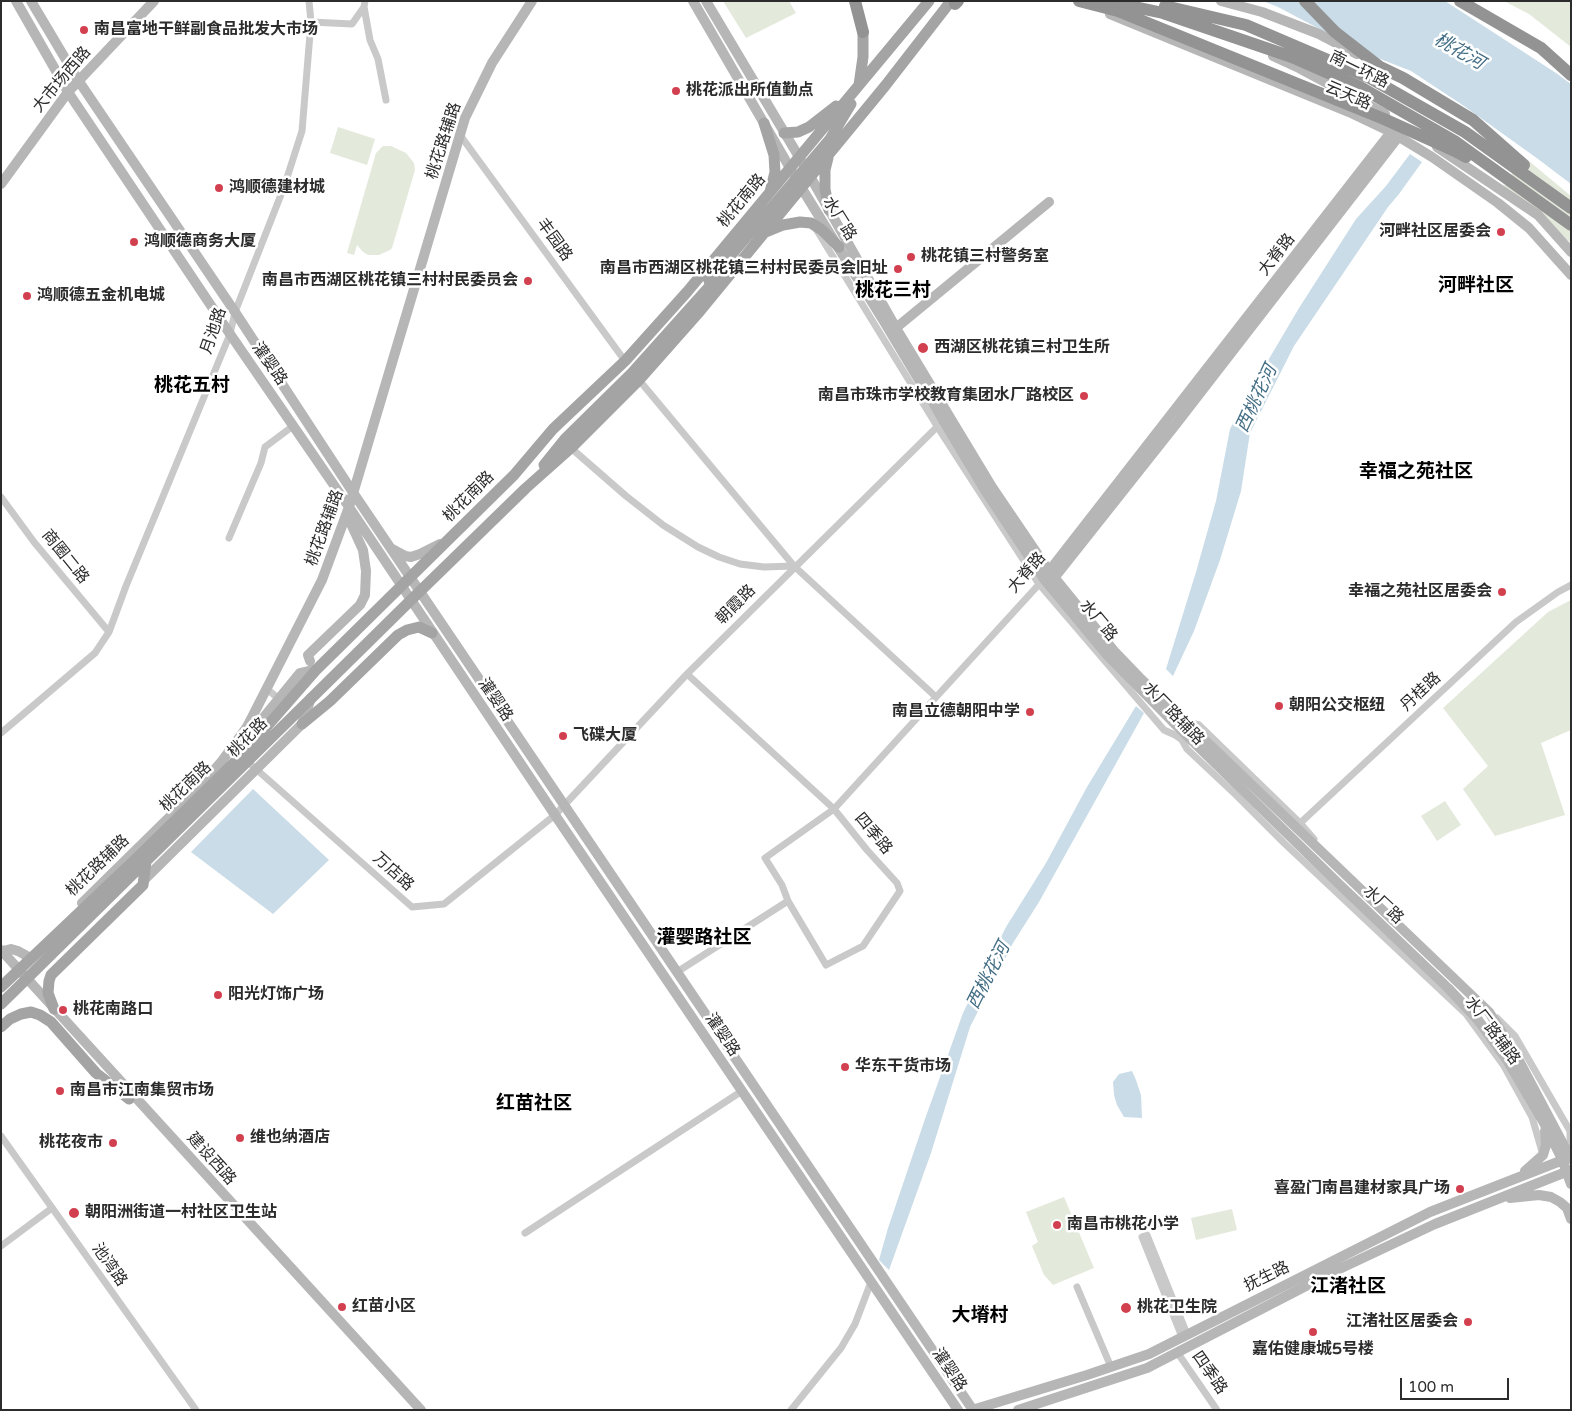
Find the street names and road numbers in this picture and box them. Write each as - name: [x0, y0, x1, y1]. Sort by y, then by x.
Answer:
- street label: 大市场西路: [29, 43, 95, 117]
- street label: 南一环路: [1326, 47, 1392, 93]
- street label: 云天路: [1322, 78, 1374, 114]
- street label: 桃花路辅路: [423, 100, 465, 182]
- street label: 桃花南路: [714, 170, 770, 232]
- street label: 水厂路: [818, 194, 860, 244]
- street label: 丰园路: [532, 215, 576, 265]
- street label: 大脊路: [1255, 230, 1299, 280]
- street label: 月池路: [197, 305, 231, 357]
- street label: 灌婴路: [247, 339, 291, 389]
- street label: 桃花南路: [440, 468, 498, 526]
- street label: 桃花路辅路: [302, 487, 348, 569]
- street label: 商圈二路: [37, 526, 93, 588]
- street label: 大脊路: [1004, 549, 1050, 597]
- street label: 朝霞路: [712, 581, 760, 629]
- street label: 水厂路: [1075, 596, 1121, 646]
- street label: 丹桂路: [1397, 669, 1445, 715]
- street label: 灌婴路: [474, 675, 516, 725]
- street label: 水厂路辅路: [1138, 679, 1208, 749]
- street label: 桃花路: [224, 714, 272, 762]
- street label: 桃花南路: [156, 758, 216, 816]
- street label: 四季路: [850, 809, 896, 859]
- street label: 桃花路辅路: [63, 831, 133, 901]
- street label: 万店路: [369, 849, 417, 895]
- street label: 水厂路: [1359, 882, 1407, 928]
- street label: 水厂路辅路: [1460, 993, 1524, 1069]
- street label: 灌婴路: [701, 1010, 743, 1060]
- street label: 建设西路: [182, 1129, 240, 1189]
- street label: 池湾路: [87, 1240, 131, 1290]
- street label: 抚生路: [1241, 1258, 1293, 1296]
- street label: 灌婴路: [928, 1345, 970, 1395]
- street label: 四季路: [1187, 1348, 1231, 1398]

